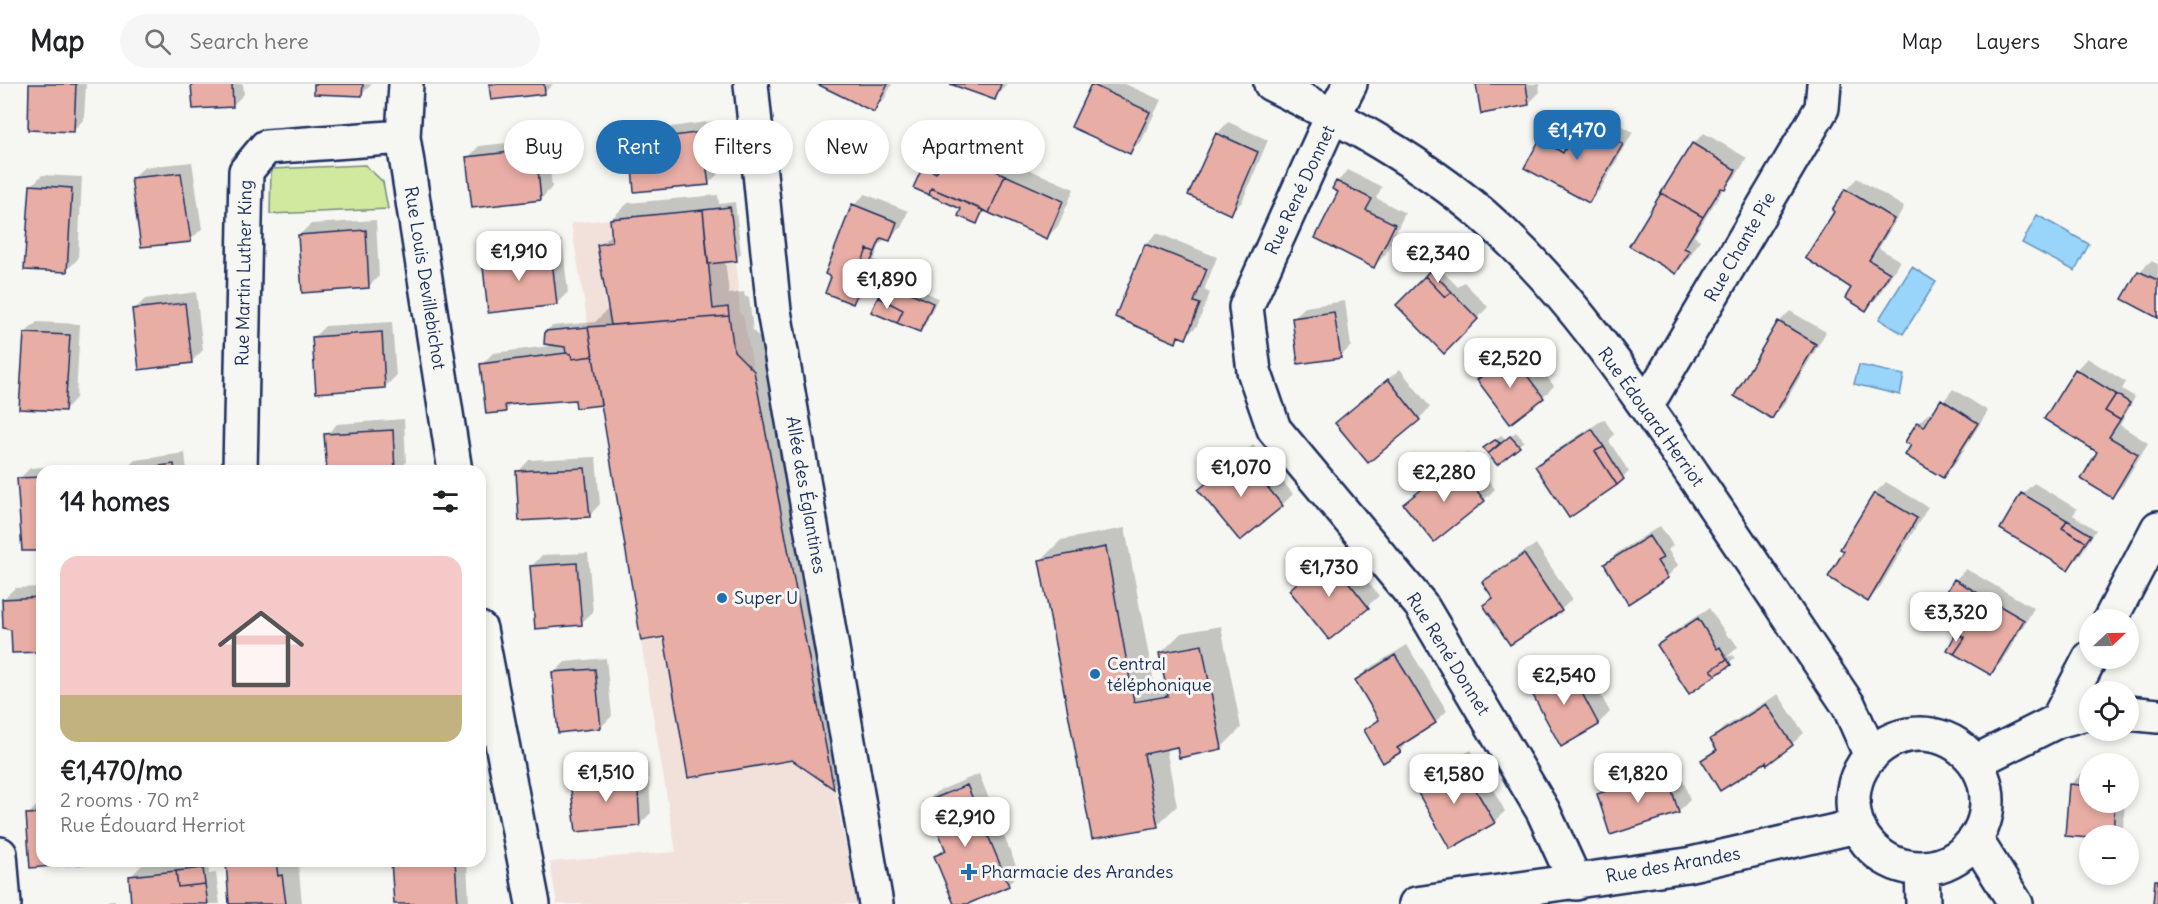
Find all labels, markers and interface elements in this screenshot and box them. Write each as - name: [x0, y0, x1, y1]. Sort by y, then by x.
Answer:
- search box: [120, 14, 540, 68]
- text: Map: [30, 23, 84, 59]
- icon: search: [141, 25, 174, 58]
- text: Search here: [189, 27, 309, 55]
- text: Map: [1902, 28, 1942, 55]
- text: Layers: [1975, 28, 2040, 55]
- text: Share: [2073, 28, 2128, 55]
- pin: €1,470: [1528, 110, 1626, 161]
- text: €1,470: [1548, 117, 1606, 142]
- chip: Buy: [504, 120, 584, 174]
- chip: Rent: [596, 120, 681, 174]
- chip: Filters: [693, 120, 793, 174]
- chip: New: [805, 120, 889, 174]
- chip: Apartment: [901, 120, 1045, 174]
- street label: Rue René Donnet: [1259, 121, 1340, 258]
- street label: Rue Martin Luther King: [230, 180, 257, 366]
- street label: Rue Louis Devillebichot: [400, 185, 451, 371]
- street label: Rue Chante Pie: [1699, 188, 1780, 306]
- pin: €1,910: [470, 231, 568, 282]
- pin: €2,340: [1389, 233, 1487, 284]
- text: €1,910: [490, 238, 548, 263]
- text: €2,340: [1406, 240, 1470, 265]
- pin: €1,890: [838, 259, 936, 310]
- text: €1,890: [857, 266, 917, 291]
- pin: €2,520: [1461, 338, 1559, 389]
- street label: Rue Édouard Herriot: [1593, 342, 1710, 491]
- text: €2,520: [1478, 345, 1542, 370]
- street label: Allée des Églantines: [781, 414, 832, 575]
- pin: €1,070: [1192, 447, 1290, 498]
- pin: €2,280: [1395, 452, 1493, 503]
- text: €1,070: [1211, 454, 1271, 479]
- text: €2,280: [1412, 459, 1476, 484]
- text: 14 homes: [60, 485, 170, 518]
- icon: filters: [429, 485, 462, 518]
- pin: €1,730: [1280, 547, 1378, 598]
- text: €1,730: [1299, 554, 1359, 579]
- place label: Super U: [734, 586, 798, 609]
- street label: Rue René Donnet: [1401, 588, 1495, 719]
- marker: Super U: [715, 591, 729, 605]
- pin: €3,320: [1907, 592, 2005, 643]
- icon: home: [207, 595, 315, 703]
- text: €3,320: [1924, 599, 1988, 624]
- north arrow: [2079, 609, 2139, 669]
- map controls: [2079, 609, 2139, 885]
- place label: Central téléphonique: [1107, 652, 1212, 696]
- pin: €2,540: [1515, 655, 1613, 706]
- text: €2,540: [1532, 662, 1596, 687]
- marker: Central téléphonique: [1088, 667, 1102, 681]
- button: locate: [2079, 681, 2139, 741]
- pin: €1,510: [557, 752, 655, 803]
- pin: €1,820: [1589, 753, 1687, 804]
- button: +: [2079, 753, 2139, 813]
- text: €1,470/mo: [60, 754, 183, 787]
- pin: €1,580: [1405, 754, 1503, 805]
- text: €1,510: [577, 759, 635, 784]
- text: €1,820: [1608, 760, 1668, 785]
- text: €1,580: [1424, 761, 1484, 786]
- text: 2 rooms · 70 m²: [60, 787, 200, 812]
- pin: €2,910: [916, 797, 1014, 848]
- text: €2,910: [935, 804, 995, 829]
- text: Rue Édouard Herriot: [60, 812, 245, 837]
- button: −: [2079, 825, 2139, 885]
- street label: Rue des Arandes: [1604, 841, 1742, 888]
- place label: Pharmacie des Arandes: [981, 860, 1173, 883]
- marker: Pharmacie des Arandes: [962, 865, 976, 879]

